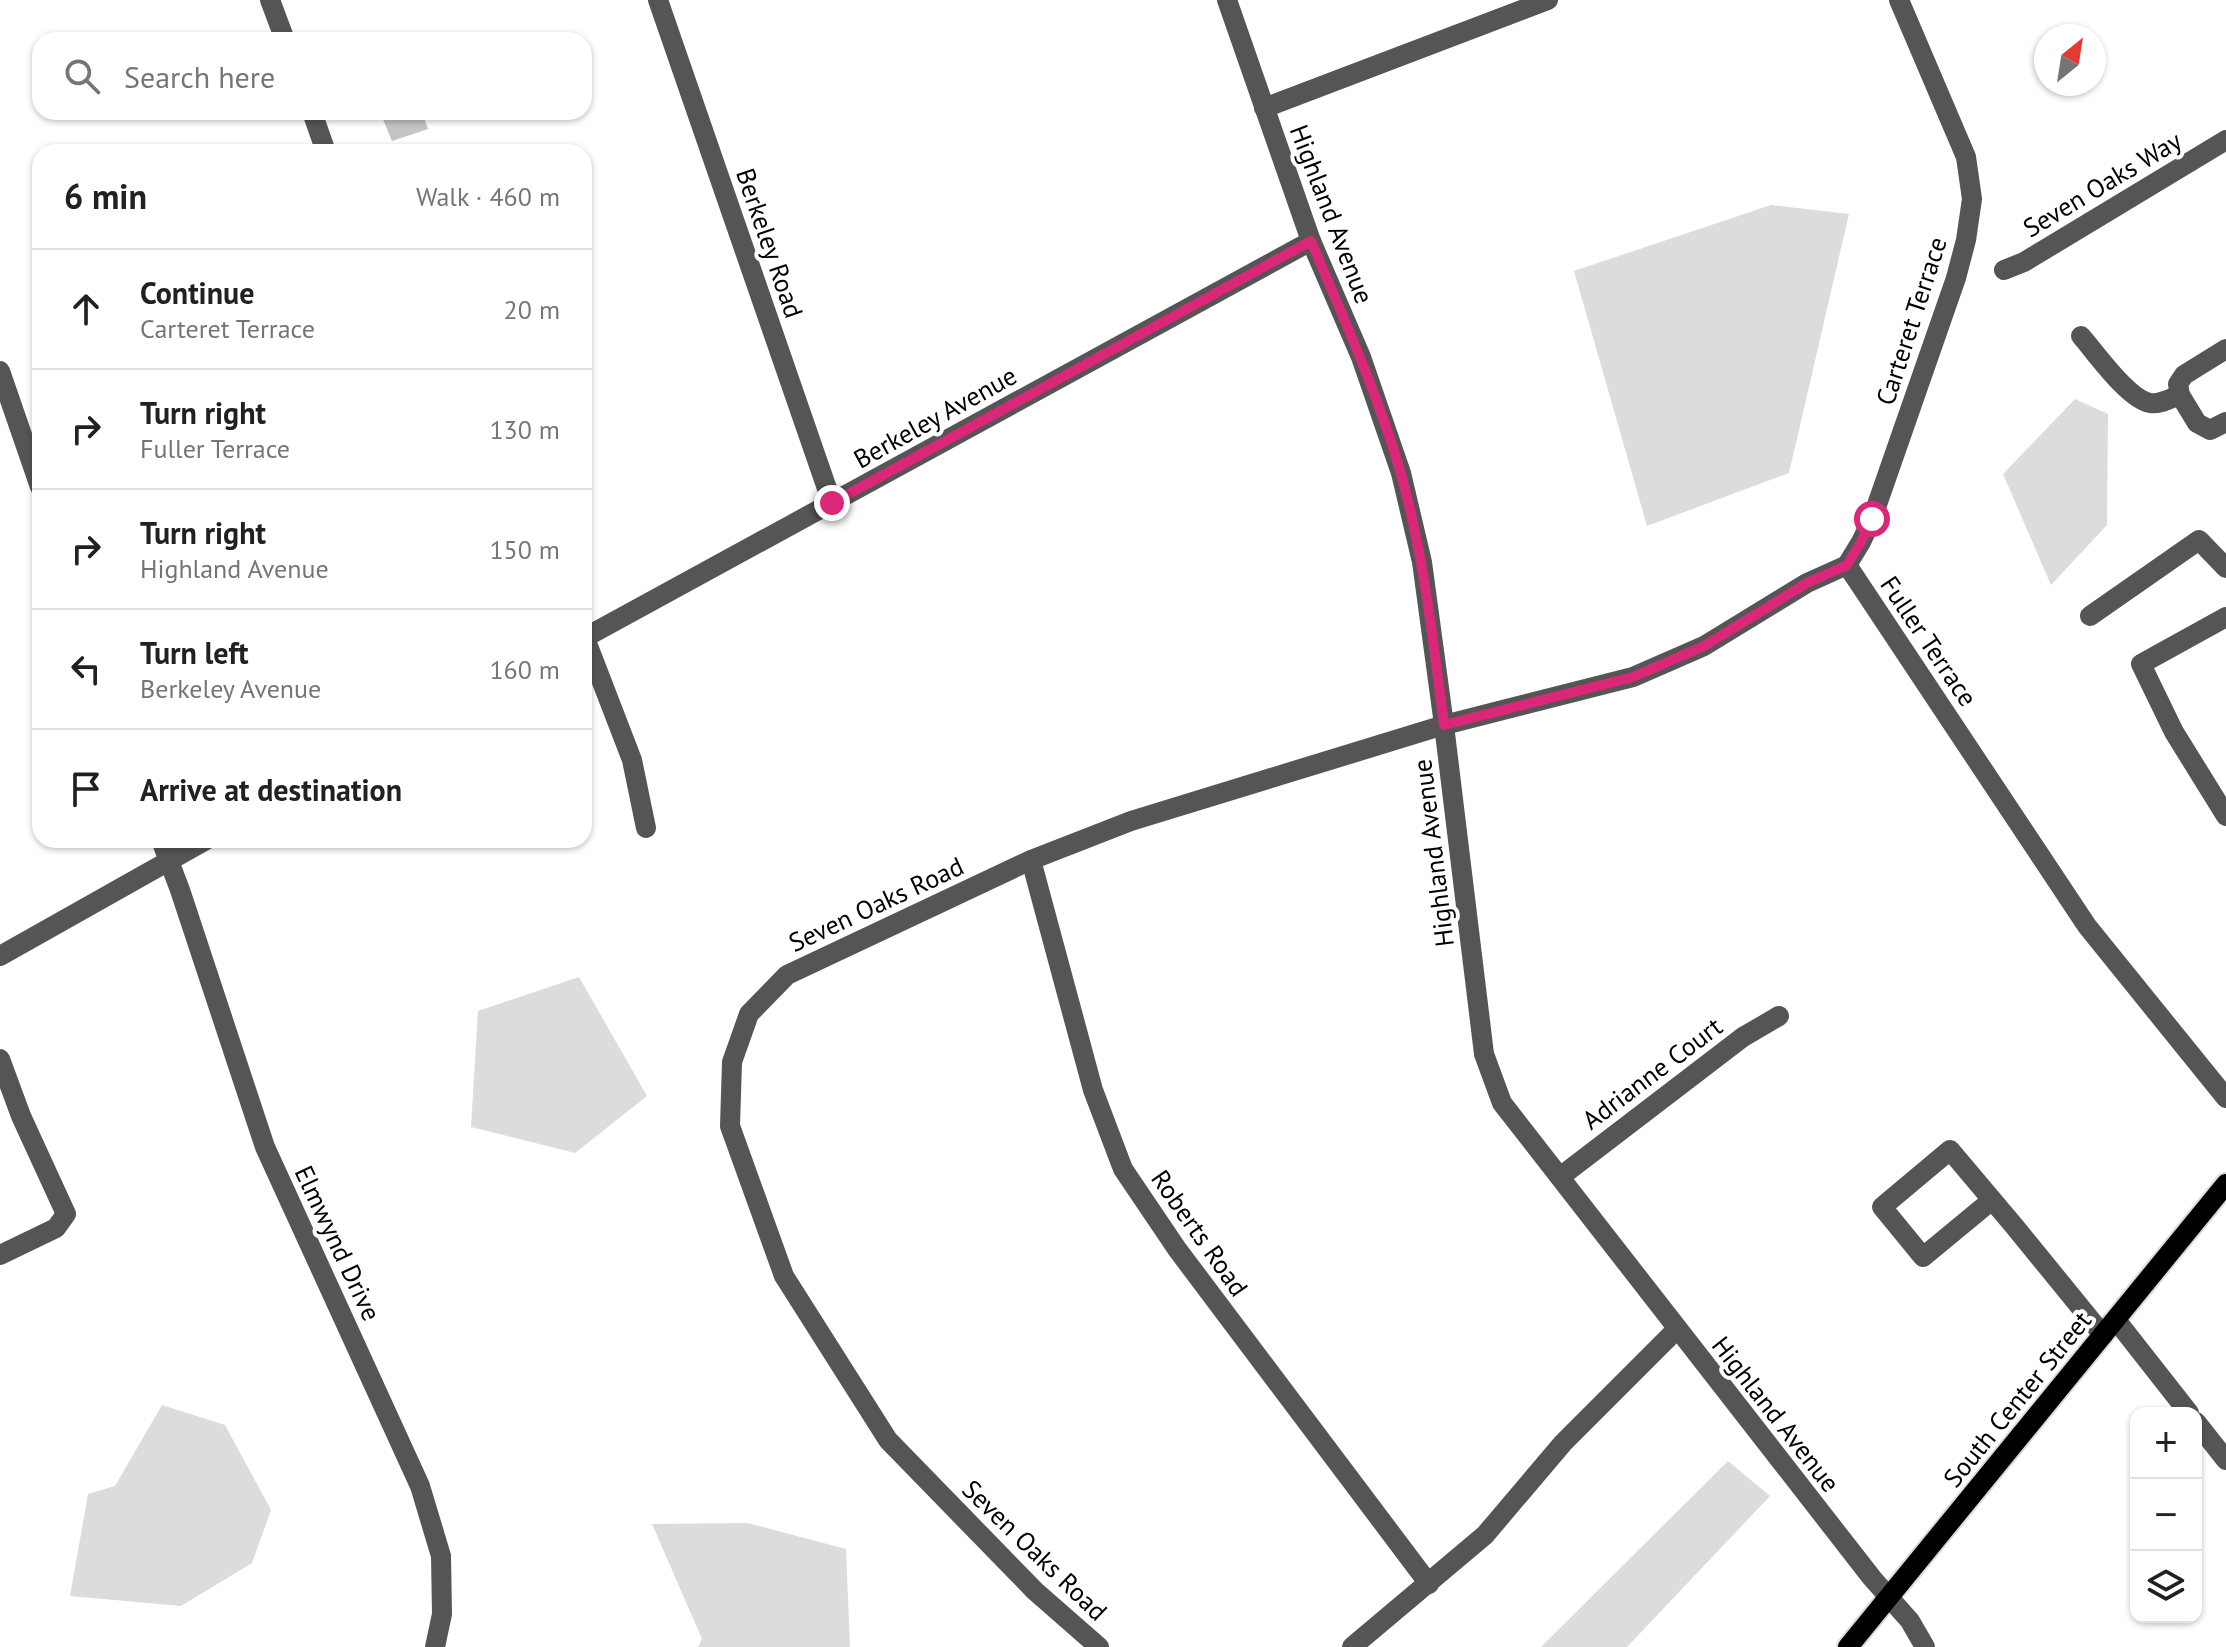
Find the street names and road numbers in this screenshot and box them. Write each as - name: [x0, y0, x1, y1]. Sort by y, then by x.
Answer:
- street label: Highland Avenue: [1283, 120, 1381, 308]
- street label: Seven Oaks Way: [2017, 124, 2187, 244]
- street label: Berkeley Road: [729, 164, 811, 322]
- street label: Carteret Terrace: [1868, 233, 1954, 409]
- street label: Berkeley Avenue: [848, 359, 1022, 475]
- street label: Fuller Terrace: [1873, 570, 1985, 712]
- street label: Highland Avenue: [1405, 757, 1461, 949]
- street label: Seven Oaks Road: [783, 849, 969, 959]
- street label: Adrianne Court: [1575, 1010, 1729, 1136]
- street label: Elmwynd Drive: [288, 1160, 388, 1326]
- street label: Roberts Road: [1144, 1163, 1256, 1303]
- street label: South Center Street: [1936, 1304, 2098, 1494]
- street label: Highland Avenue: [1705, 1330, 1847, 1498]
- street label: Seven Oaks Road: [956, 1472, 1114, 1628]

